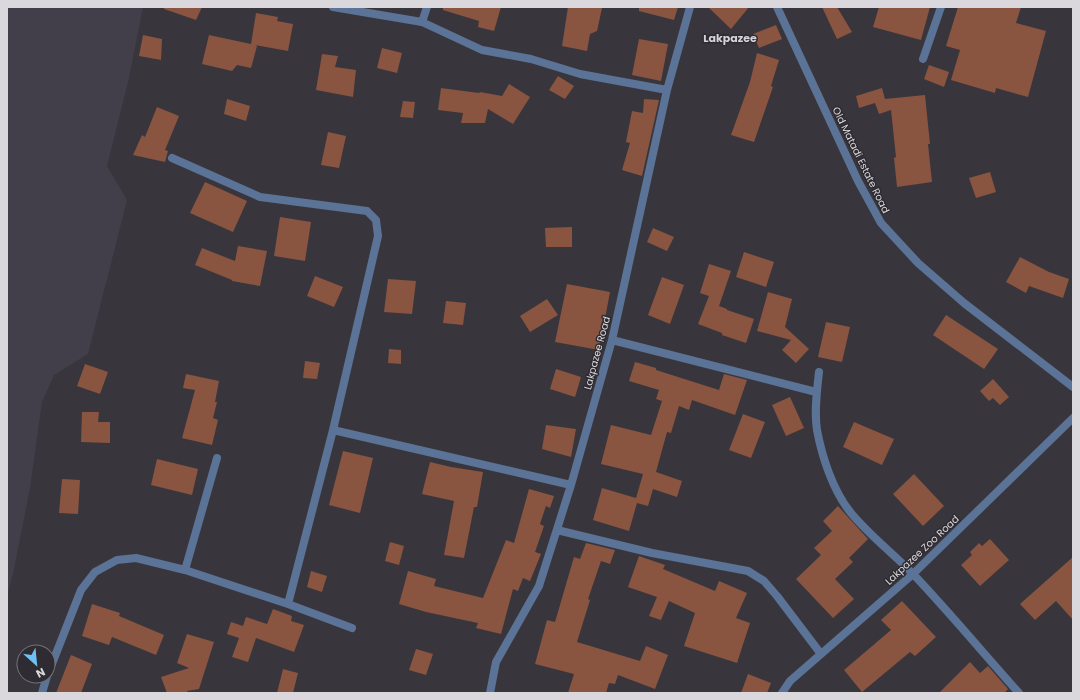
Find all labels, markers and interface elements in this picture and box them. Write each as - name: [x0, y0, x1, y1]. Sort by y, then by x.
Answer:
- district label: Lakpazee: [703, 30, 757, 46]
- street label: Old Matadi Estate Road: [829, 104, 893, 216]
- street label: Lakpazee Road: [580, 315, 614, 391]
- street label: Lakpazee Zoo Road: [882, 512, 962, 588]
- north arrow: [16, 644, 56, 684]
- text: N: [33, 664, 48, 682]

